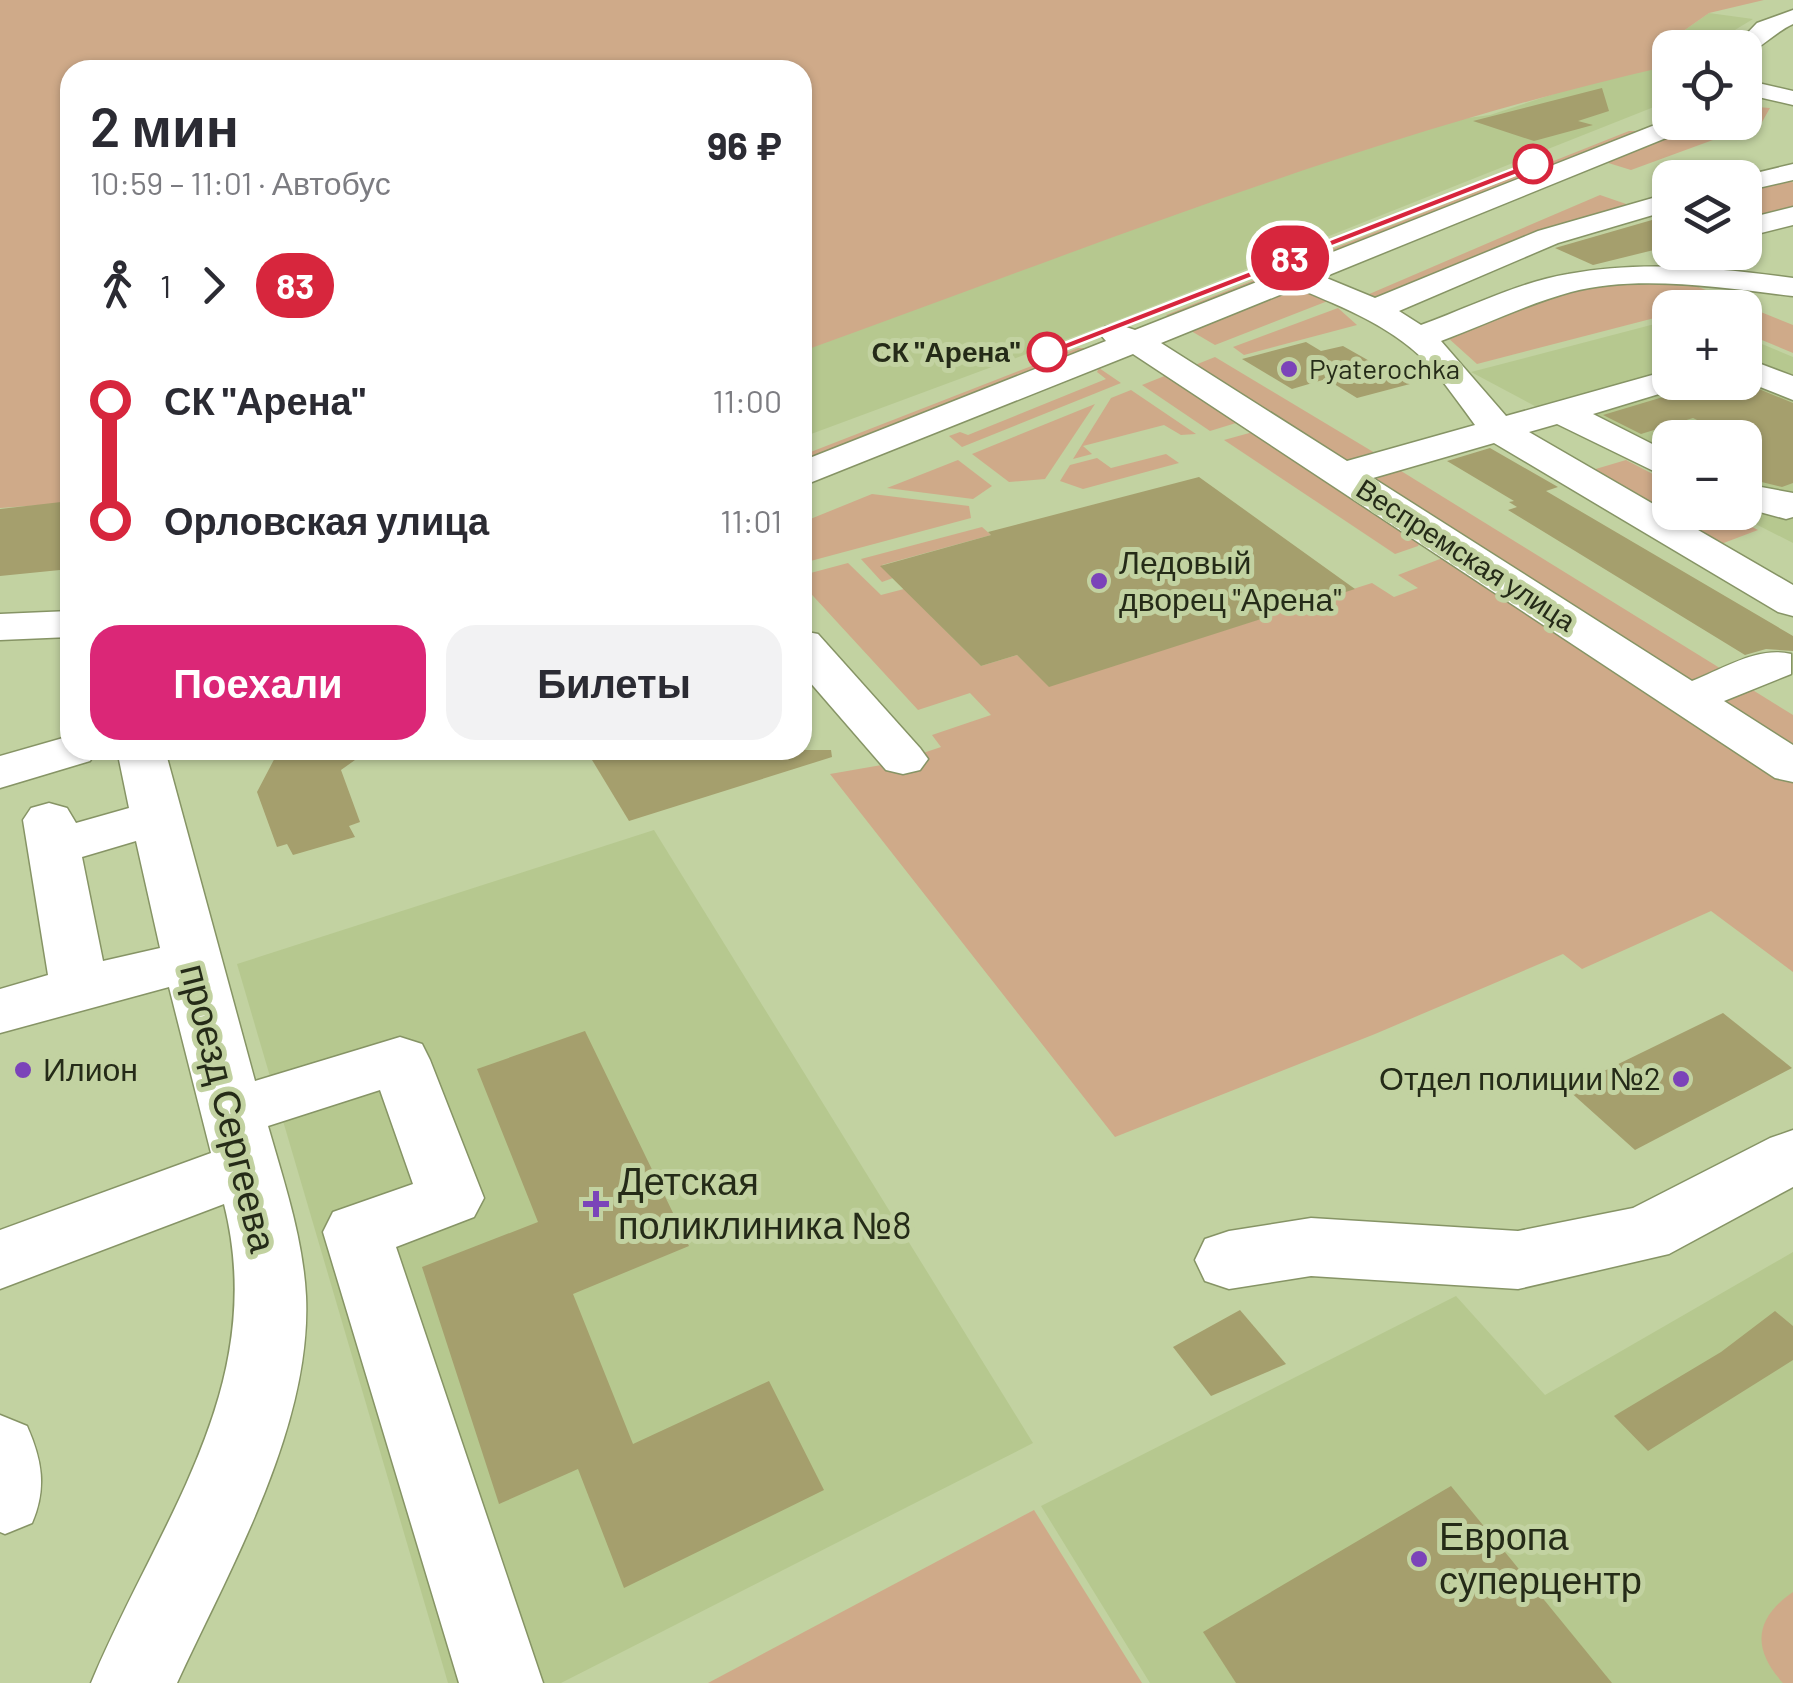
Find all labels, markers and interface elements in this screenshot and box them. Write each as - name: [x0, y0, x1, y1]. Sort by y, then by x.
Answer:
- map controls: [1652, 30, 1762, 530]
- button: locate: [1652, 30, 1762, 140]
- text: 2 мин: [90, 92, 239, 158]
- text: 96 ₽: [707, 122, 782, 168]
- unlabelled marker: [1514, 145, 1552, 183]
- button: layers: [1652, 160, 1762, 270]
- text: 10:59 – 11:01 · Автобус: [90, 163, 391, 201]
- line badge: 83: [1245, 226, 1335, 290]
- text: 83: [1271, 237, 1309, 279]
- icon: walk: [90, 258, 145, 313]
- icon: forward: [186, 258, 241, 313]
- text: 83: [276, 264, 314, 306]
- text: 1: [160, 266, 171, 304]
- button: +: [1652, 290, 1762, 400]
- marker: СК "Арена": [1028, 333, 1066, 371]
- place label: СК "Арена": [872, 334, 1020, 368]
- place label: Pyaterochka: [1309, 351, 1460, 385]
- marker: Pyaterochka: [1278, 358, 1300, 380]
- text: СК "Арена": [164, 377, 365, 423]
- text: 11:00: [712, 381, 782, 419]
- button: −: [1652, 420, 1762, 530]
- street label: Веспремская улица: [1351, 471, 1583, 638]
- text: Орловская улица: [164, 497, 489, 543]
- text: 11:01: [720, 501, 782, 539]
- place label: Ледовый дворец "Арена": [1119, 542, 1342, 618]
- marker: Ледовый дворец "Арена": [1088, 570, 1110, 592]
- button: Поехали: [90, 625, 426, 740]
- button: Билеты: [446, 625, 782, 740]
- street label: проезд Сергеева: [172, 959, 288, 1257]
- place label: Илион: [43, 1049, 138, 1087]
- place label: Отдел полиции №2: [1379, 1058, 1661, 1097]
- marker: Илион: [12, 1059, 34, 1081]
- marker: Отдел полиции №2: [1670, 1068, 1692, 1090]
- place label: Детская поликлиника №8: [618, 1157, 912, 1247]
- marker: Детская поликлиника №8: [583, 1191, 609, 1217]
- place label: Европа суперцентр: [1439, 1512, 1642, 1602]
- marker: Европа суперцентр: [1408, 1548, 1430, 1570]

